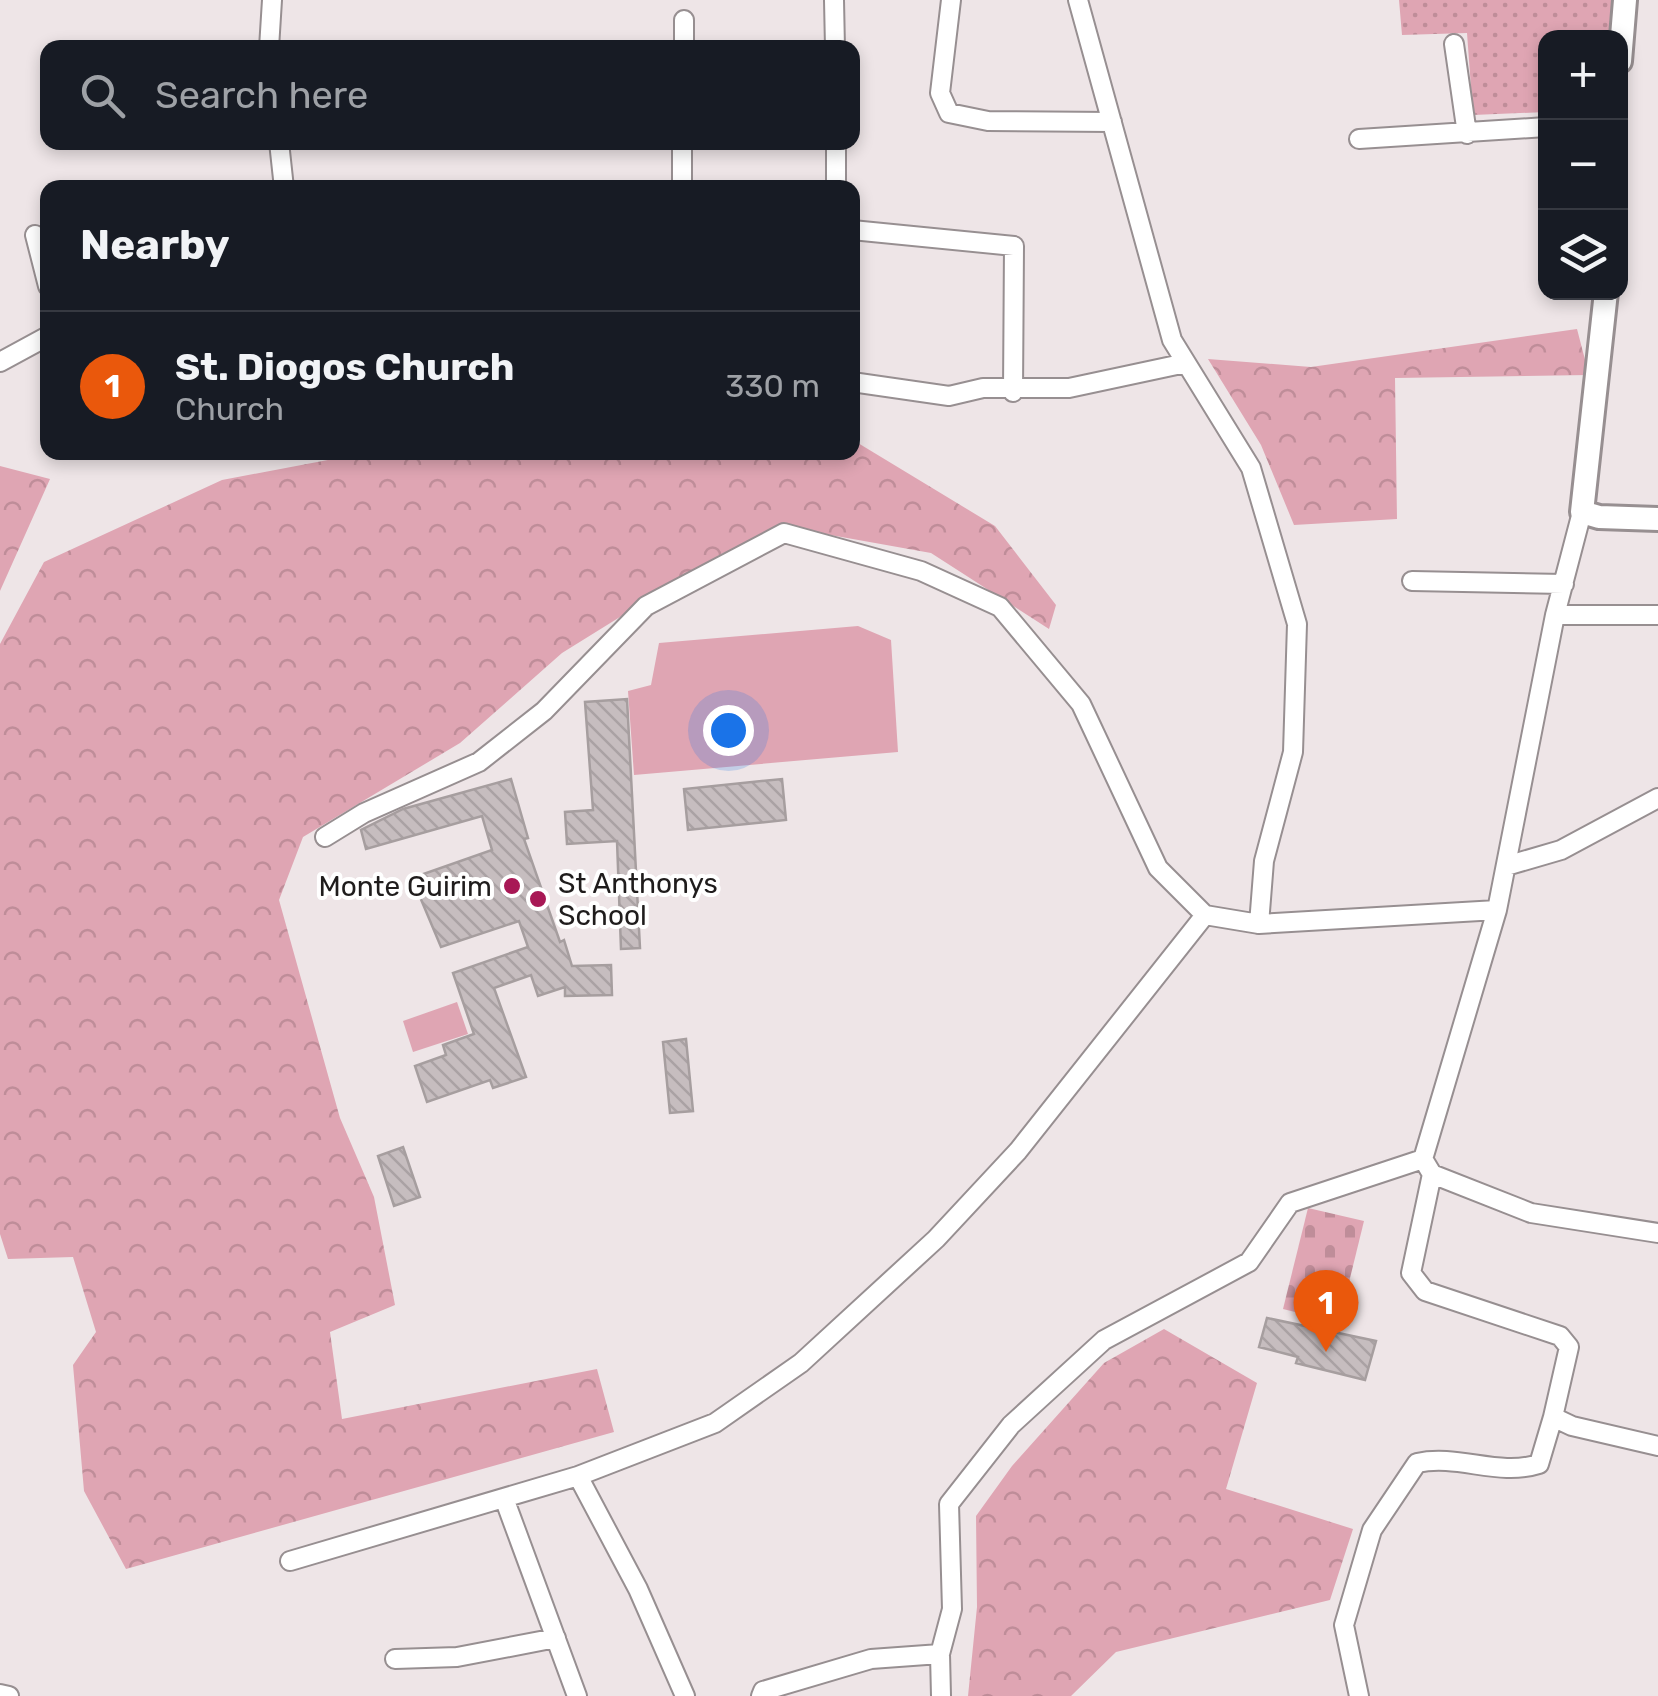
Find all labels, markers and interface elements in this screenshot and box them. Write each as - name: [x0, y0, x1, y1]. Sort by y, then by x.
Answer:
- map controls: [1538, 30, 1628, 300]
- button: +: [1538, 30, 1628, 120]
- search box: [40, 40, 860, 150]
- icon: search: [75, 68, 130, 123]
- text: Search here: [155, 72, 368, 118]
- button: −: [1538, 120, 1628, 210]
- button: layers: [1538, 210, 1628, 300]
- text: Nearby: [80, 220, 230, 270]
- text: St. Diogos Church: [175, 344, 514, 390]
- text: 1: [105, 367, 120, 405]
- text: 330 m: [725, 367, 820, 405]
- text: Church: [175, 390, 284, 428]
- your location: [703, 705, 754, 756]
- place label: St Anthonys School: [558, 867, 718, 932]
- place label: Monte Guirim: [318, 870, 492, 903]
- marker: Monte Guirim: [501, 875, 523, 897]
- marker: St Anthonys School: [527, 888, 549, 910]
- pin: 1: [1294, 1270, 1358, 1352]

